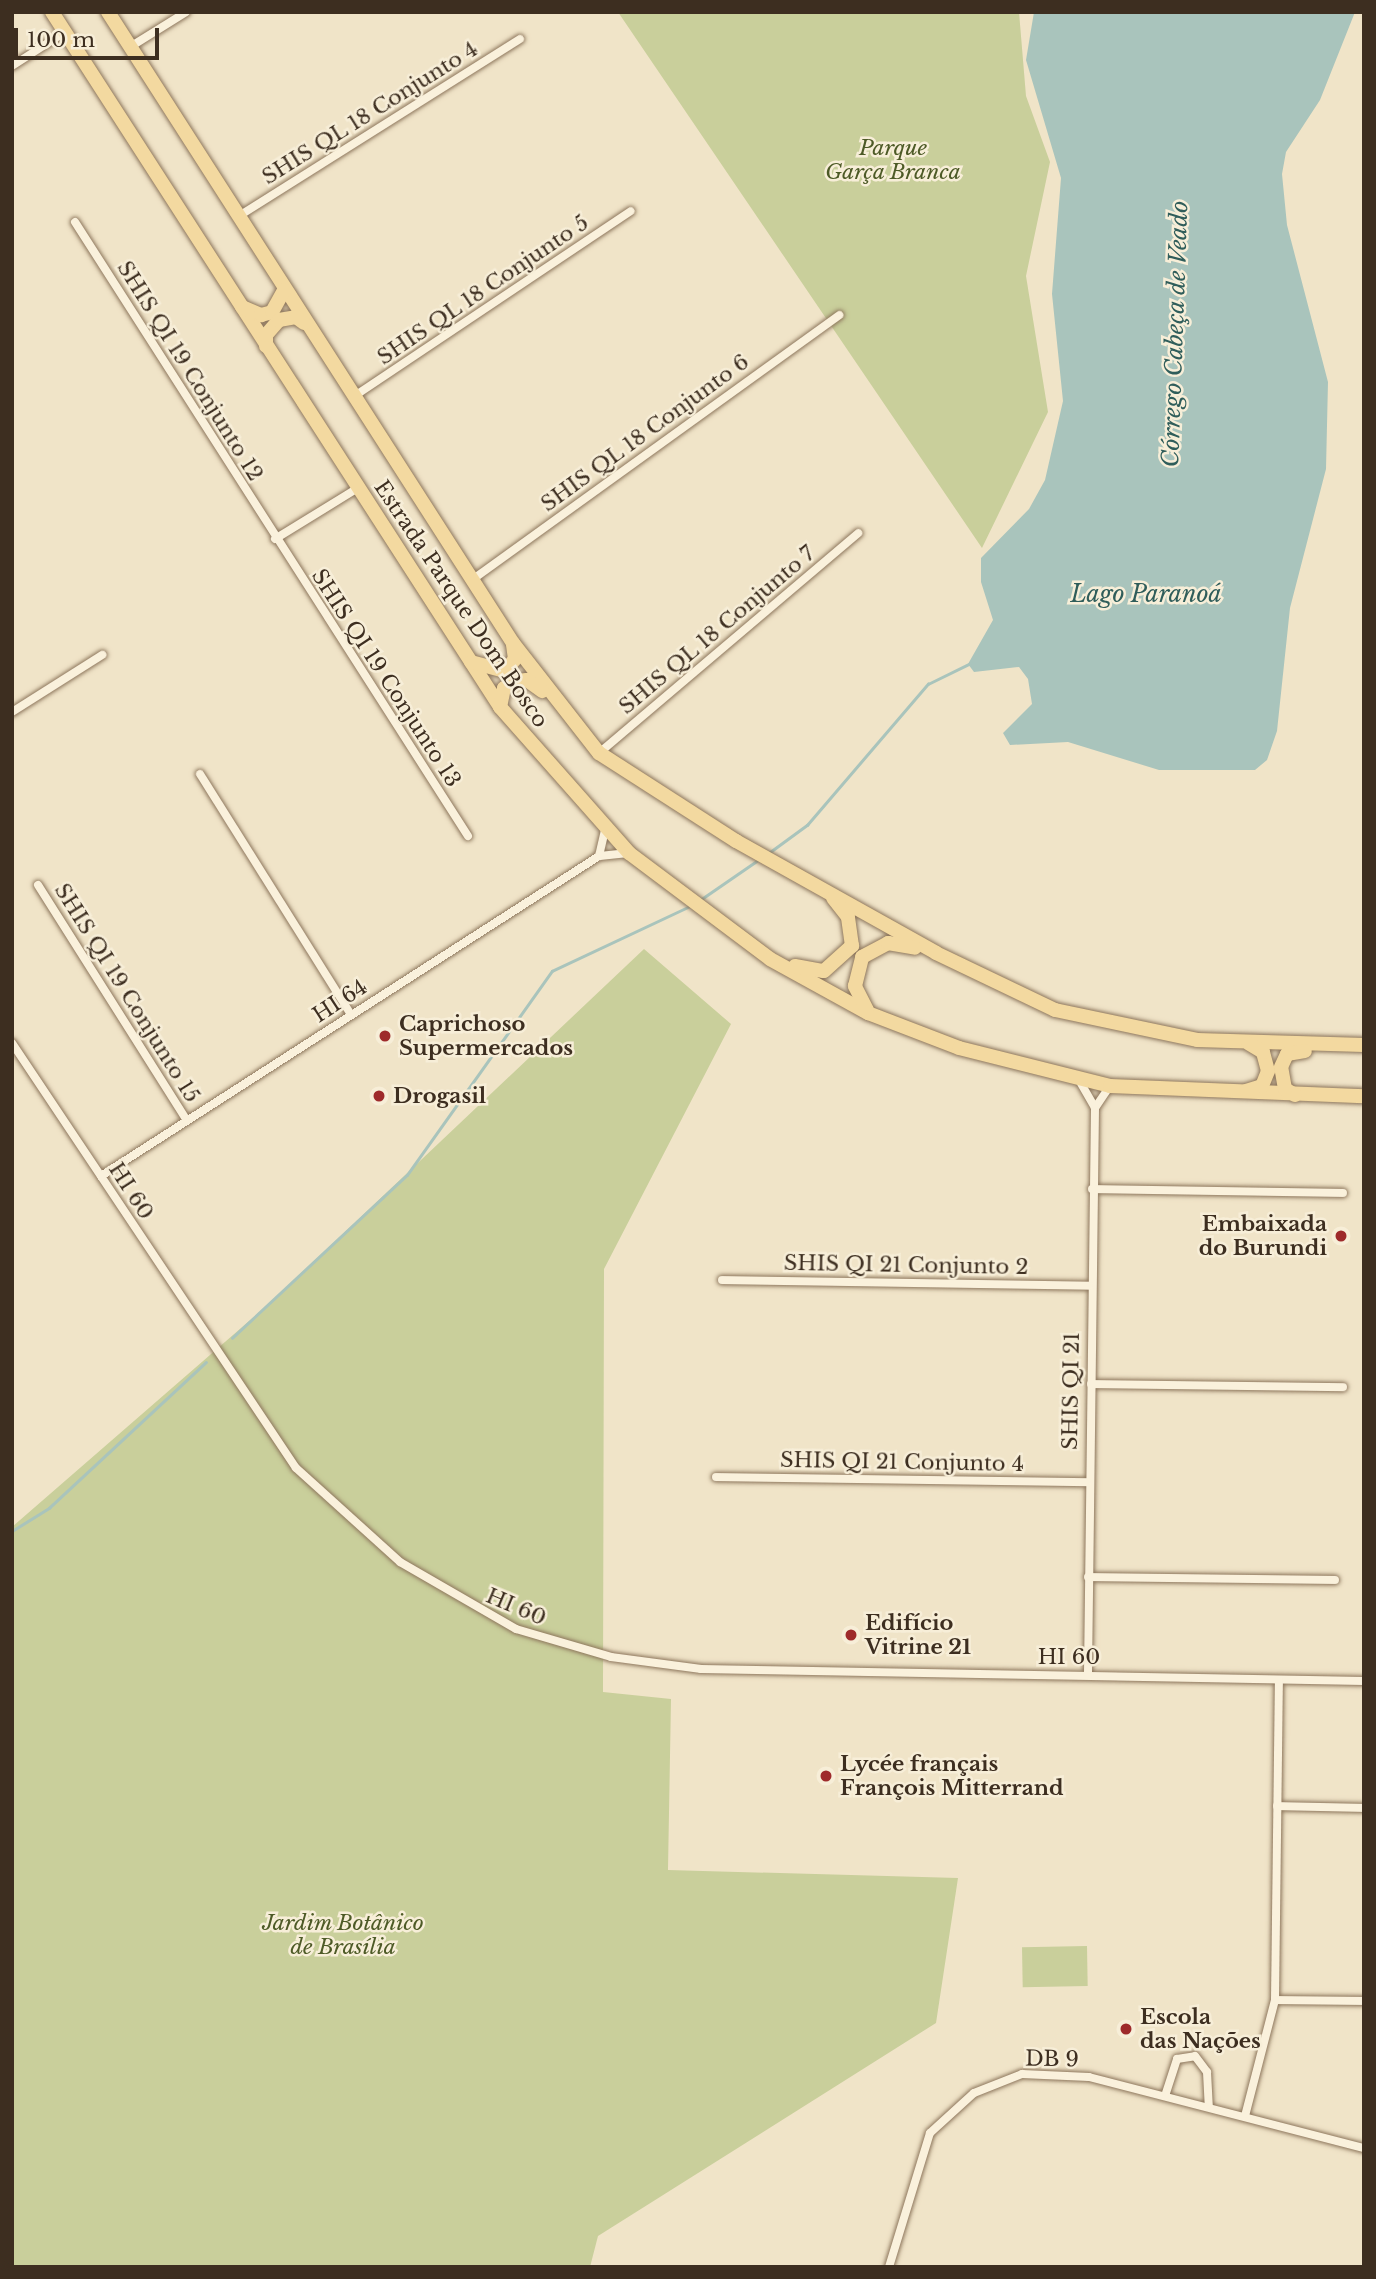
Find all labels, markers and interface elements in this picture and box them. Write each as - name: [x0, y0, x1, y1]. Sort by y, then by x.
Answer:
- scale bar: [18, 14, 163, 58]
- text: 100 m: [27, 27, 95, 53]
- street label: SHIS QL 18 Conjunto 4: [257, 36, 483, 190]
- park label: Parque Garça Branca: [825, 135, 961, 185]
- water label: Córrego Cabeça de Veado: [1157, 200, 1193, 468]
- street label: SHIS QL 18 Conjunto 5: [372, 210, 594, 370]
- street label: SHIS QI 19 Conjunto 12: [112, 256, 268, 486]
- street label: SHIS QL 18 Conjunto 6: [536, 349, 754, 517]
- street label: Estrada Parque Dom Bosco: [369, 476, 553, 732]
- street label: SHIS QL 18 Conjunto 7: [614, 540, 820, 720]
- street label: SHIS QI 19 Conjunto 13: [306, 564, 466, 792]
- water label: Lago Paranoá: [1070, 580, 1222, 608]
- street label: SHIS QI 19 Conjunto 15: [49, 879, 205, 1107]
- street label: HI 64: [308, 974, 372, 1028]
- place label: Caprichoso Supermercados: [399, 1011, 573, 1061]
- marker: Caprichoso Supermercados: [377, 1028, 393, 1044]
- place label: Drogasil: [393, 1083, 486, 1109]
- marker: Drogasil: [371, 1088, 387, 1104]
- street label: HI 60: [103, 1158, 159, 1224]
- place label: Embaixada do Burundi: [1199, 1211, 1327, 1261]
- marker: Embaixada do Burundi: [1333, 1228, 1349, 1244]
- street label: SHIS QI 21 Conjunto 2: [784, 1250, 1028, 1280]
- street label: SHIS QI 21: [1057, 1332, 1085, 1450]
- street label: SHIS QI 21 Conjunto 4: [780, 1447, 1024, 1477]
- street label: HI 60: [482, 1583, 550, 1631]
- place label: Edifício Vitrine 21: [865, 1610, 971, 1660]
- marker: Edifício Vitrine 21: [843, 1627, 859, 1643]
- street label: HI 60: [1038, 1644, 1100, 1670]
- place label: Lycée français François Mitterrand: [840, 1751, 1064, 1801]
- marker: Lycée français François Mitterrand: [818, 1768, 834, 1784]
- park label: Jardim Botânico de Brasília: [262, 1910, 424, 1960]
- place label: Escola das Nações: [1140, 2004, 1261, 2054]
- marker: Escola das Nações: [1118, 2021, 1134, 2037]
- street label: DB 9: [1025, 2046, 1079, 2072]

